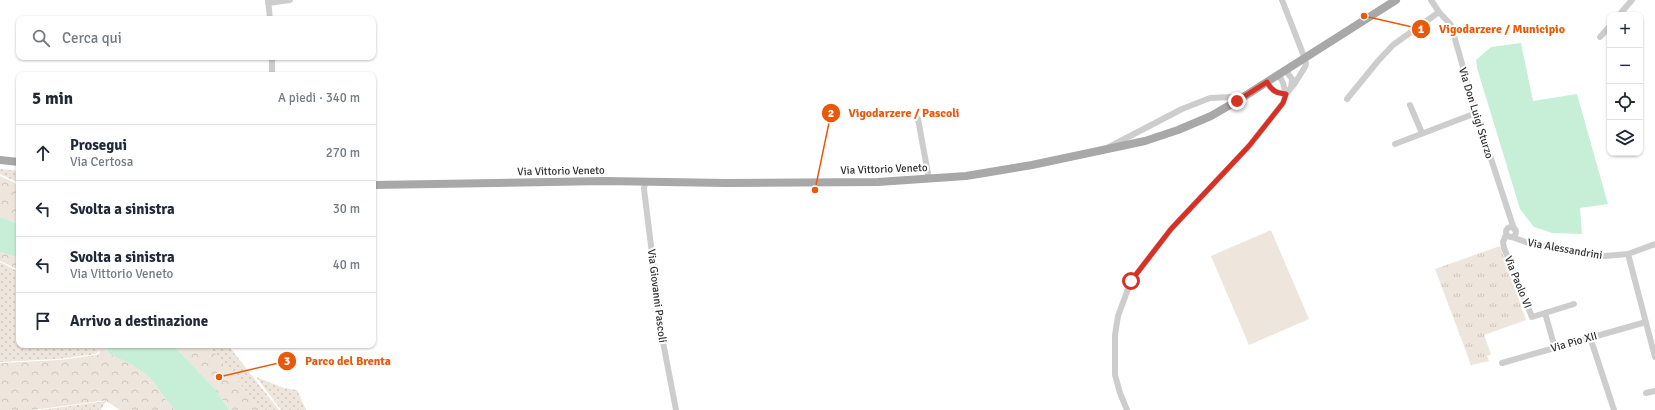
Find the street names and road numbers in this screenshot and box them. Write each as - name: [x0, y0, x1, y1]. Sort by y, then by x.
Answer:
- street label: Via Don Luigi Sturzo: [1456, 66, 1496, 160]
- street label: Via Vittorio Veneto: [840, 161, 928, 177]
- street label: Via Vittorio Veneto: [517, 164, 605, 178]
- street label: Via Alessandrini: [1527, 236, 1603, 262]
- street label: Via Giovanni Pascoli: [645, 248, 669, 344]
- street label: Via Paolo VI: [1502, 254, 1534, 310]
- street label: Via Pio XII: [1549, 329, 1599, 355]

